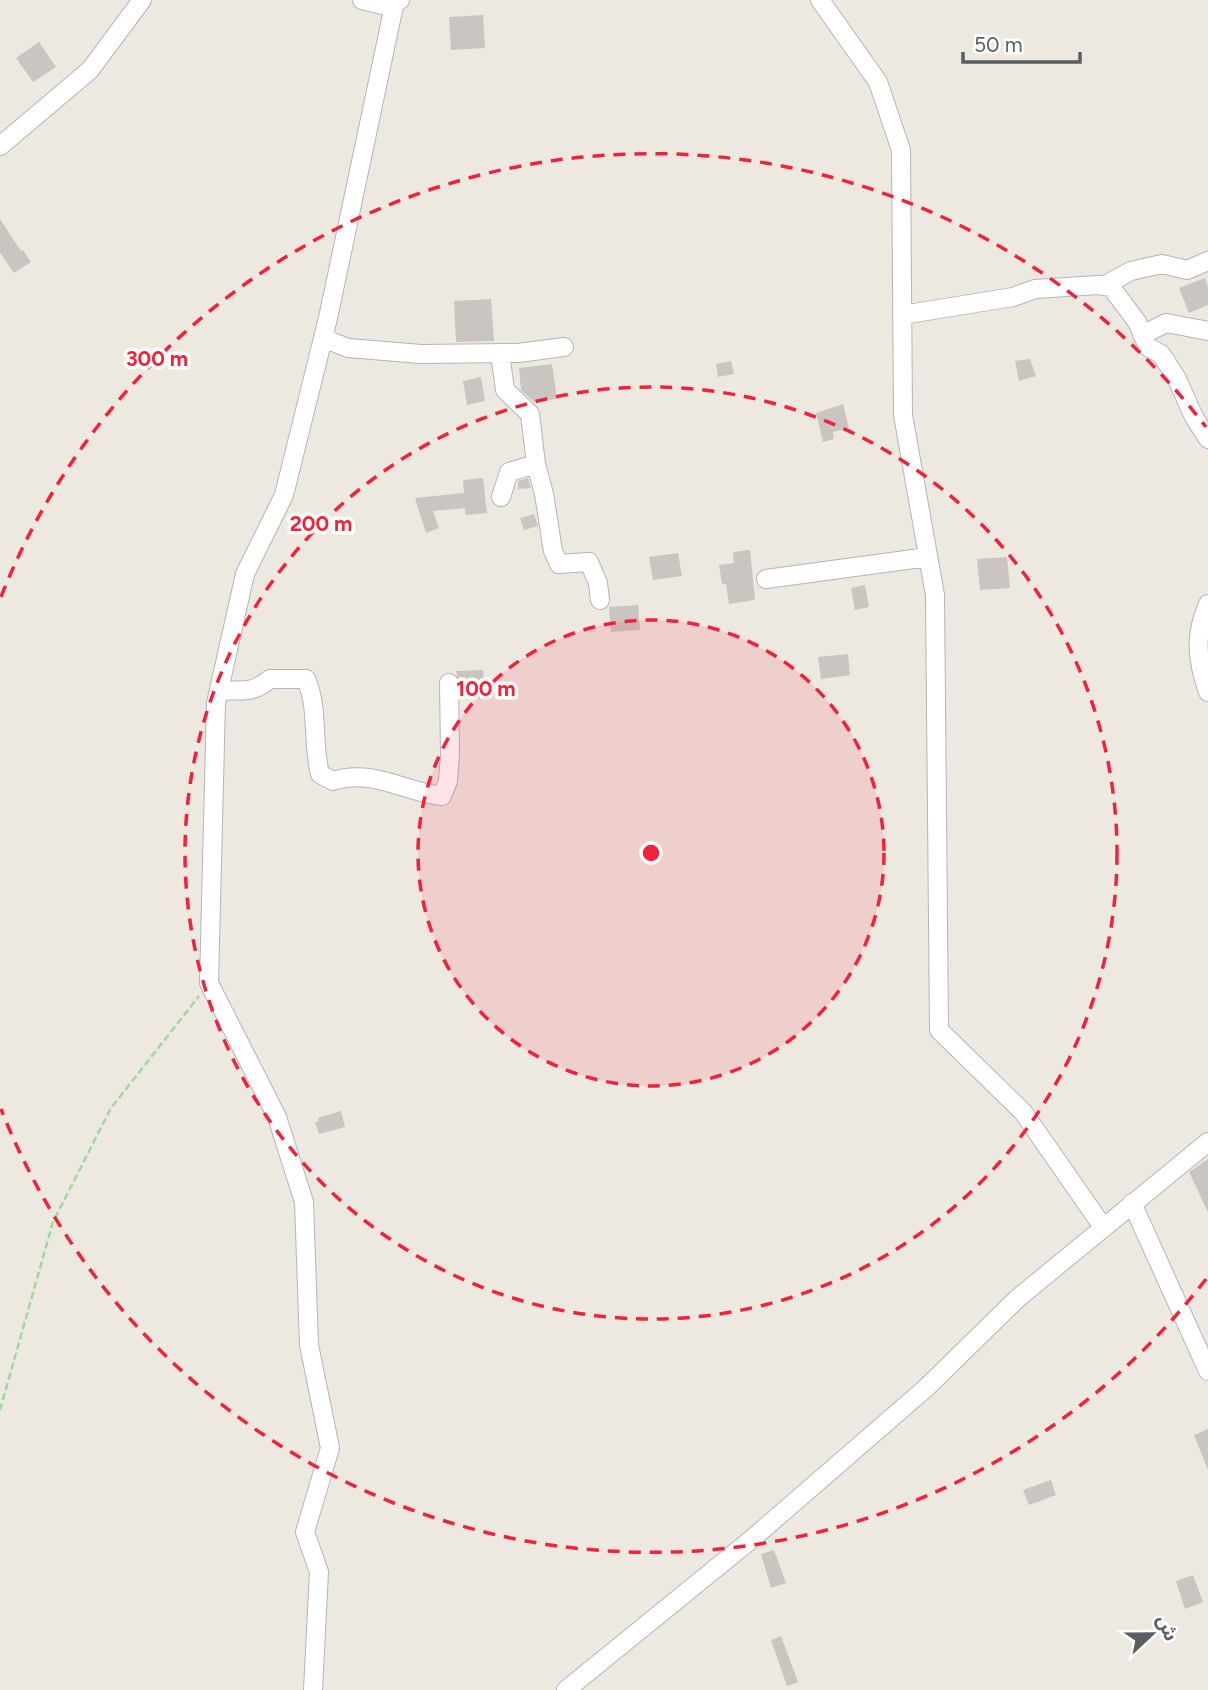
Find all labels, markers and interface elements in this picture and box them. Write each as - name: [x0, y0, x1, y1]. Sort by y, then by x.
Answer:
- scale bar: [963, 21, 1080, 65]
- text: 50 m: [974, 32, 1023, 57]
- text: 300 m: [126, 346, 188, 371]
- text: 200 m: [290, 511, 352, 536]
- text: 100 m: [456, 676, 516, 701]
- centre of rings: [639, 841, 663, 865]
- north arrow: [1117, 1599, 1187, 1669]
- text: ش: [1152, 1611, 1183, 1644]

